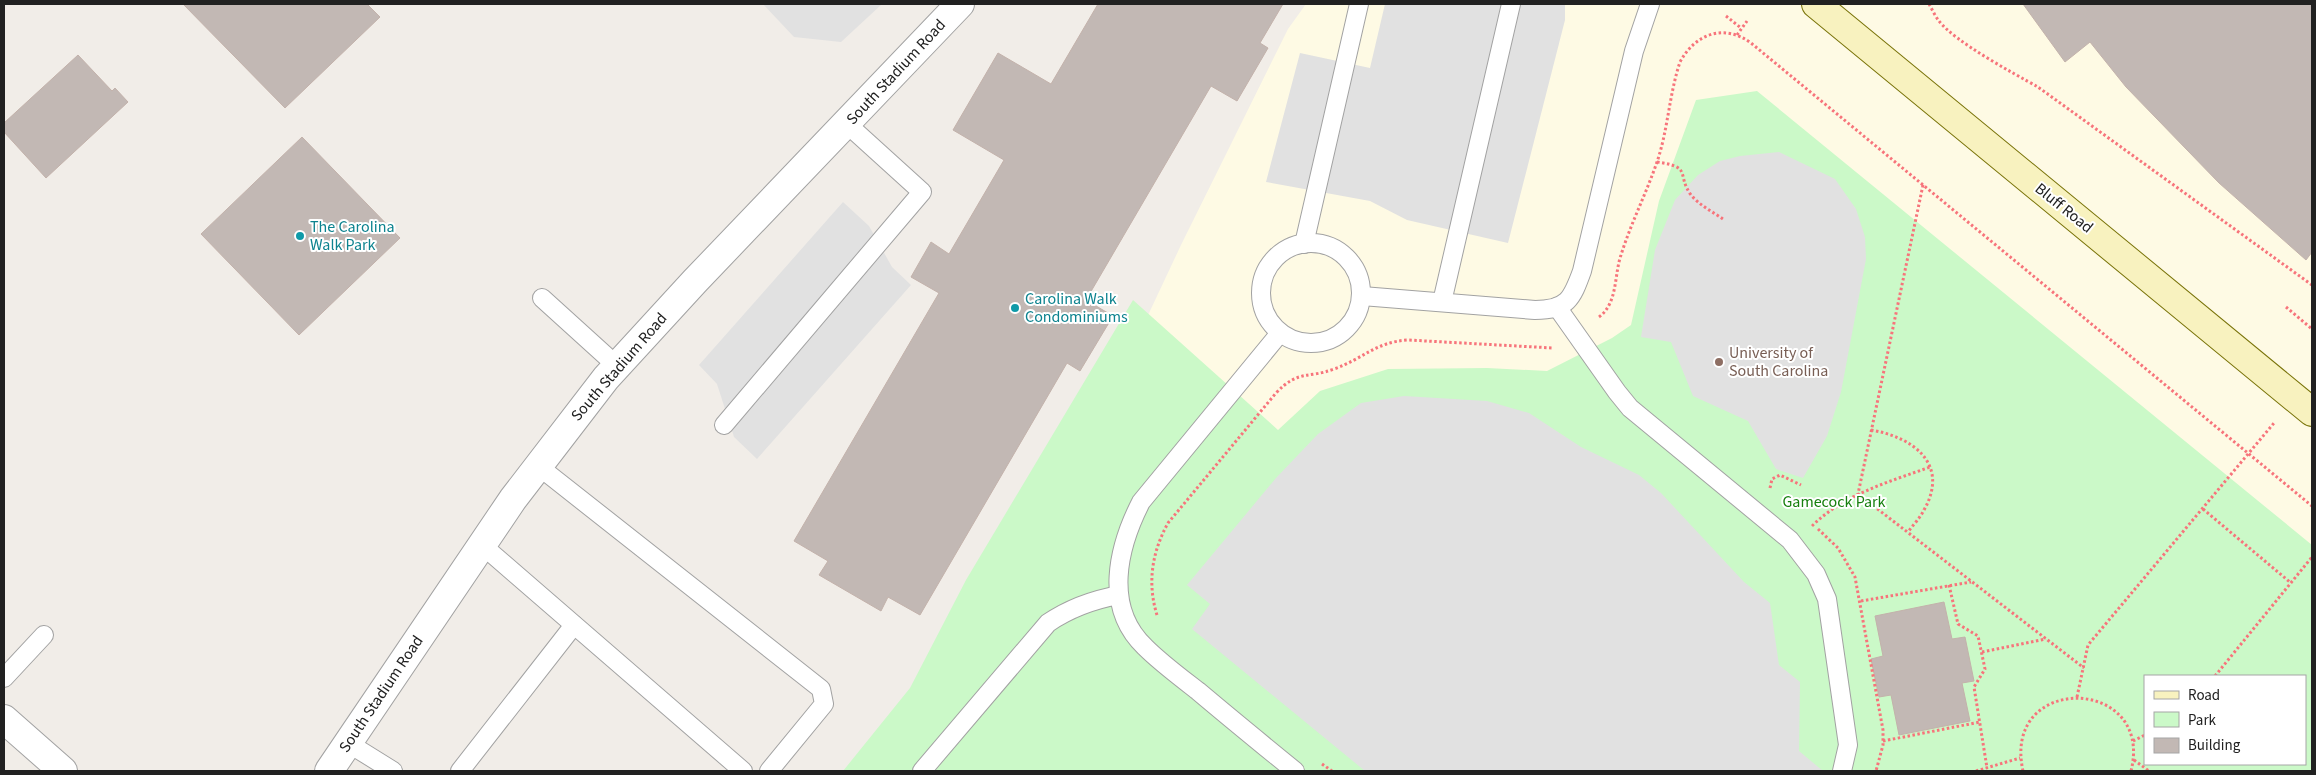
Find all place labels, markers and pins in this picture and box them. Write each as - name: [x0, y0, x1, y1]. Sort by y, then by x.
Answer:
- place label: The Carolina Walk Park: [310, 216, 395, 256]
- marker: The Carolina Walk Park: [294, 230, 306, 242]
- place label: Carolina Walk Condominiums: [1025, 288, 1128, 328]
- marker: Carolina Walk Condominiums: [1009, 302, 1021, 314]
- place label: University of South Carolina: [1729, 342, 1828, 382]
- marker: University of South Carolina: [1713, 356, 1725, 368]

